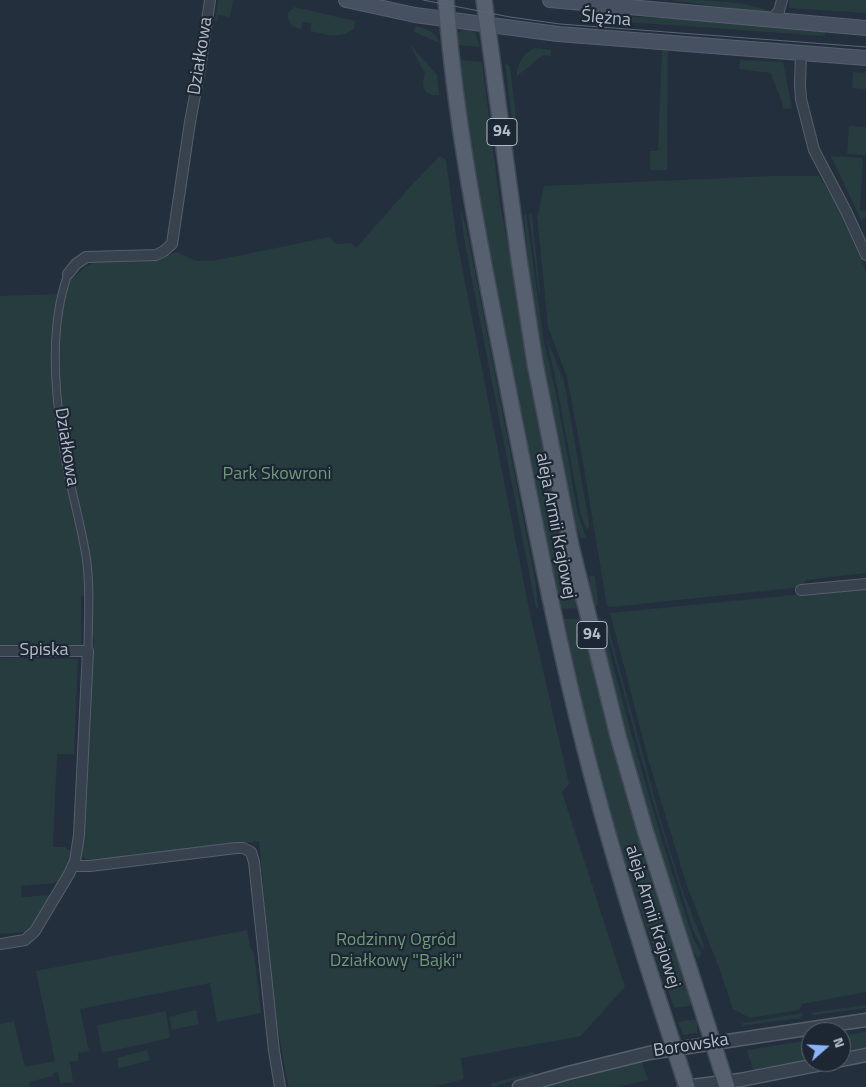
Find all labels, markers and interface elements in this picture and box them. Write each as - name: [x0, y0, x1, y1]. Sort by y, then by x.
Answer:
- street label: Ślężna: [580, 6, 632, 32]
- street label: Działkowa: [184, 15, 218, 97]
- road number: 94: [487, 118, 517, 146]
- street label: Działkowa: [49, 406, 83, 488]
- street label: aleja Armii Krajowej: [530, 451, 580, 601]
- park label: Park Skowroni: [223, 464, 331, 486]
- road number: 94: [577, 622, 607, 648]
- street label: Spiska: [19, 640, 69, 662]
- street label: aleja Armii Krajowej: [620, 843, 684, 991]
- park label: Rodzinny Ogród Działkowy "Bajki": [330, 930, 462, 972]
- north arrow: [801, 1022, 851, 1072]
- street label: Borowska: [652, 1029, 730, 1063]
- text: N: [828, 1034, 851, 1050]

